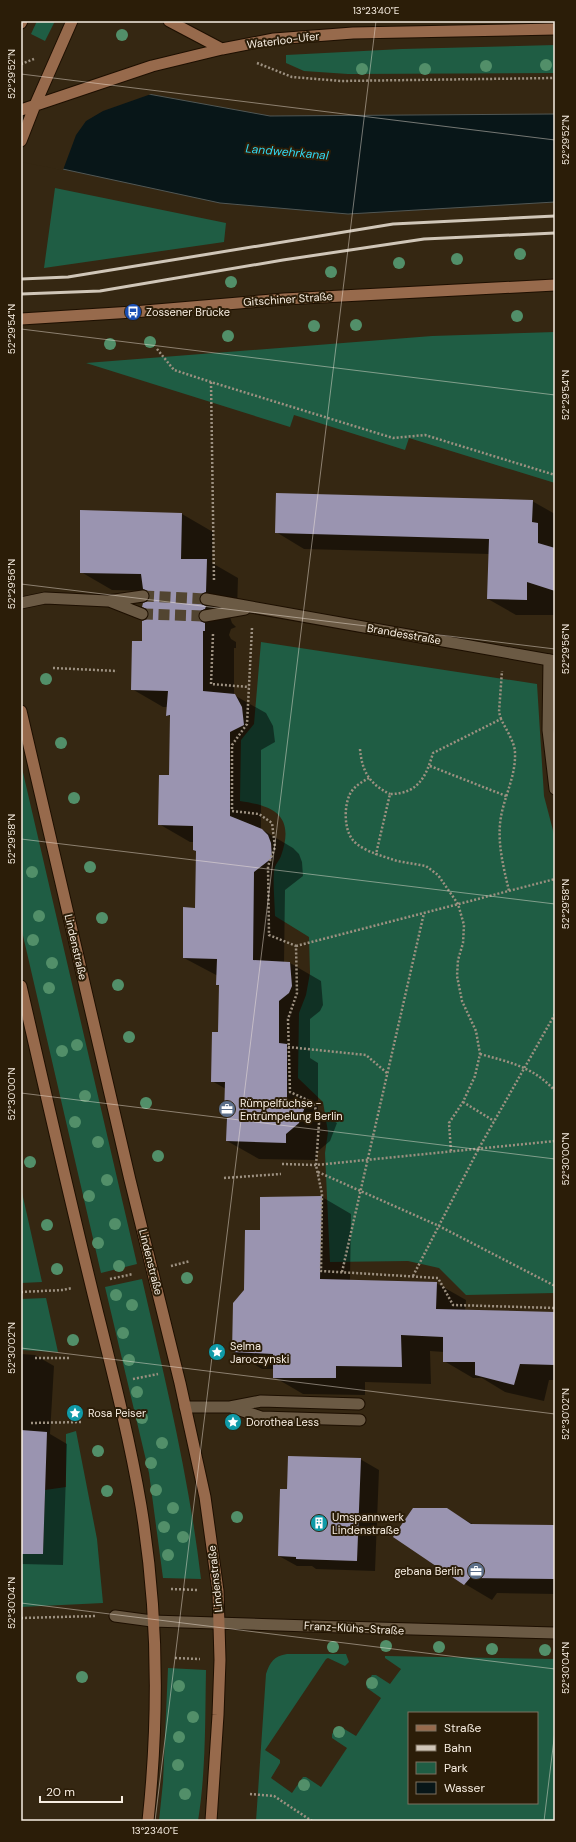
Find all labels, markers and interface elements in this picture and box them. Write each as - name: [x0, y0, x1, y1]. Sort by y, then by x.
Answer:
- text: 13°23'40"E: [353, 4, 400, 17]
- street label: Waterloo-Ufer: [246, 29, 320, 51]
- text: 52°29'52"N: [5, 49, 18, 99]
- text: 52°29'52"N: [559, 115, 572, 165]
- water label: Landwehrkanal: [245, 140, 329, 164]
- street label: Gitschiner Straße: [243, 289, 333, 309]
- bus stop icon: Zossener Brücke: [123, 302, 143, 322]
- text: 52°29'54"N: [5, 304, 18, 354]
- place label: Zossener Brücke: [146, 305, 230, 319]
- text: 52°29'54"N: [559, 370, 572, 420]
- text: 52°29'56"N: [5, 559, 18, 609]
- street label: Brandesstraße: [366, 621, 442, 647]
- text: 52°29'56"N: [559, 624, 572, 674]
- text: 52°29'58"N: [5, 814, 18, 864]
- text: 52°29'58"N: [559, 879, 572, 929]
- street label: Lindenstraße: [62, 913, 90, 981]
- text: 52°30'00"N: [5, 1067, 18, 1120]
- place label: Rümpelfüchse - Entrümpelung Berlin: [240, 1096, 343, 1123]
- office icon: Rümpelfüchse - Entrümpelung Berlin: [217, 1099, 237, 1119]
- text: 52°30'00"N: [559, 1132, 572, 1185]
- street label: Lindenstraße: [136, 1228, 166, 1296]
- text: 52°30'02"N: [5, 1322, 18, 1374]
- place label: Selma Jaroczynski: [230, 1339, 289, 1366]
- place icon: Selma Jaroczynski: [207, 1342, 227, 1362]
- text: 52°30'02"N: [559, 1388, 572, 1440]
- place icon: Rosa Peiser: [65, 1403, 85, 1423]
- place label: Rosa Peiser: [88, 1406, 146, 1420]
- place icon: Dorothea Less: [223, 1412, 243, 1432]
- place label: Dorothea Less: [246, 1415, 319, 1429]
- place label: Umspannwerk Lindenstraße: [332, 1510, 405, 1537]
- building icon: Umspannwerk Lindenstraße: [309, 1513, 329, 1533]
- street label: Lindenstraße: [205, 1545, 225, 1613]
- office icon: gebana Berlin: [466, 1561, 486, 1581]
- place label: gebana Berlin: [394, 1564, 463, 1578]
- text: 52°30'04"N: [5, 1577, 18, 1629]
- street label: Franz-Klühs-Straße: [304, 1618, 404, 1638]
- text: 52°30'04"N: [559, 1642, 572, 1694]
- legend: [408, 1712, 538, 1804]
- text: Straße: [444, 1720, 481, 1736]
- text: Bahn: [444, 1740, 472, 1756]
- text: Park: [444, 1760, 468, 1776]
- scale bar: [40, 1778, 122, 1804]
- text: Wasser: [444, 1780, 485, 1796]
- text: 20 m: [46, 1784, 75, 1800]
- text: 13°23'40"E: [132, 1824, 179, 1837]

